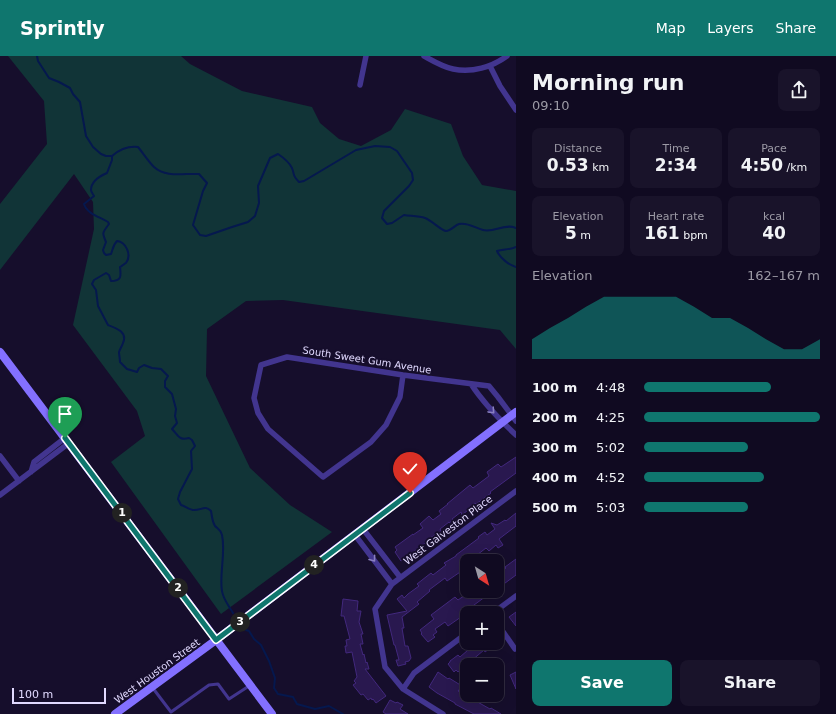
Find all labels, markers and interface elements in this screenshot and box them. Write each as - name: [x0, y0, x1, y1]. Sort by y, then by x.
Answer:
- text: Sprintly: [20, 17, 105, 39]
- text: Map: [656, 20, 685, 36]
- text: Layers: [707, 20, 754, 36]
- text: Share: [776, 20, 816, 36]
- button: share: [778, 69, 820, 111]
- text: Morning run: [532, 70, 684, 95]
- text: 09:10: [532, 98, 569, 113]
- text: Distance: [554, 142, 602, 155]
- text: Time: [663, 142, 689, 155]
- text: Pace: [761, 142, 787, 155]
- text: 0.53: [547, 155, 589, 175]
- text: 2:34: [655, 155, 697, 175]
- text: 4:50: [741, 155, 783, 175]
- text: km: [589, 161, 609, 174]
- text: /km: [783, 161, 807, 174]
- text: Elevation: [552, 210, 604, 223]
- text: Heart rate: [648, 210, 704, 223]
- text: kcal: [763, 210, 785, 223]
- text: 5: [565, 223, 577, 243]
- text: 161: [644, 223, 680, 243]
- text: 40: [762, 223, 786, 243]
- text: m: [577, 229, 591, 242]
- text: bpm: [680, 229, 708, 242]
- text: Elevation: [532, 268, 592, 283]
- text: 162–167 m: [747, 268, 820, 283]
- street label: South Sweet Gum Avenue: [302, 344, 432, 376]
- text: 100 m: [532, 380, 577, 395]
- text: 4:48: [596, 380, 625, 395]
- pin: [48, 397, 82, 438]
- icon: arrive: [54, 403, 76, 425]
- one-way arrow: [487, 406, 495, 414]
- text: 200 m: [532, 410, 577, 425]
- text: 4:25: [596, 410, 625, 425]
- text: 300 m: [532, 440, 577, 455]
- text: 5:02: [596, 440, 625, 455]
- pin: [393, 452, 427, 493]
- icon: check: [399, 458, 421, 480]
- text: 400 m: [532, 470, 577, 485]
- text: 4:52: [596, 470, 625, 485]
- street label: West Galveston Place: [402, 493, 494, 567]
- text: 500 m: [532, 500, 577, 515]
- text: 5:03: [596, 500, 625, 515]
- pin: 1: [112, 503, 132, 523]
- text: 1: [118, 506, 126, 519]
- north arrow: [460, 554, 504, 598]
- map controls: [460, 554, 504, 702]
- pin: 4: [304, 555, 324, 575]
- one-way arrow: [368, 555, 375, 562]
- text: 4: [310, 558, 318, 571]
- pin: 2: [168, 578, 188, 598]
- text: 2: [174, 581, 182, 594]
- button: +: [460, 606, 504, 650]
- pin: 3: [230, 612, 250, 632]
- text: 3: [236, 615, 244, 628]
- street label: West Houston Street: [112, 636, 202, 706]
- button: −: [460, 658, 504, 702]
- button: Save: [532, 660, 672, 706]
- button: Share: [680, 660, 820, 706]
- scale bar: [12, 686, 106, 705]
- text: 100 m: [18, 688, 53, 701]

